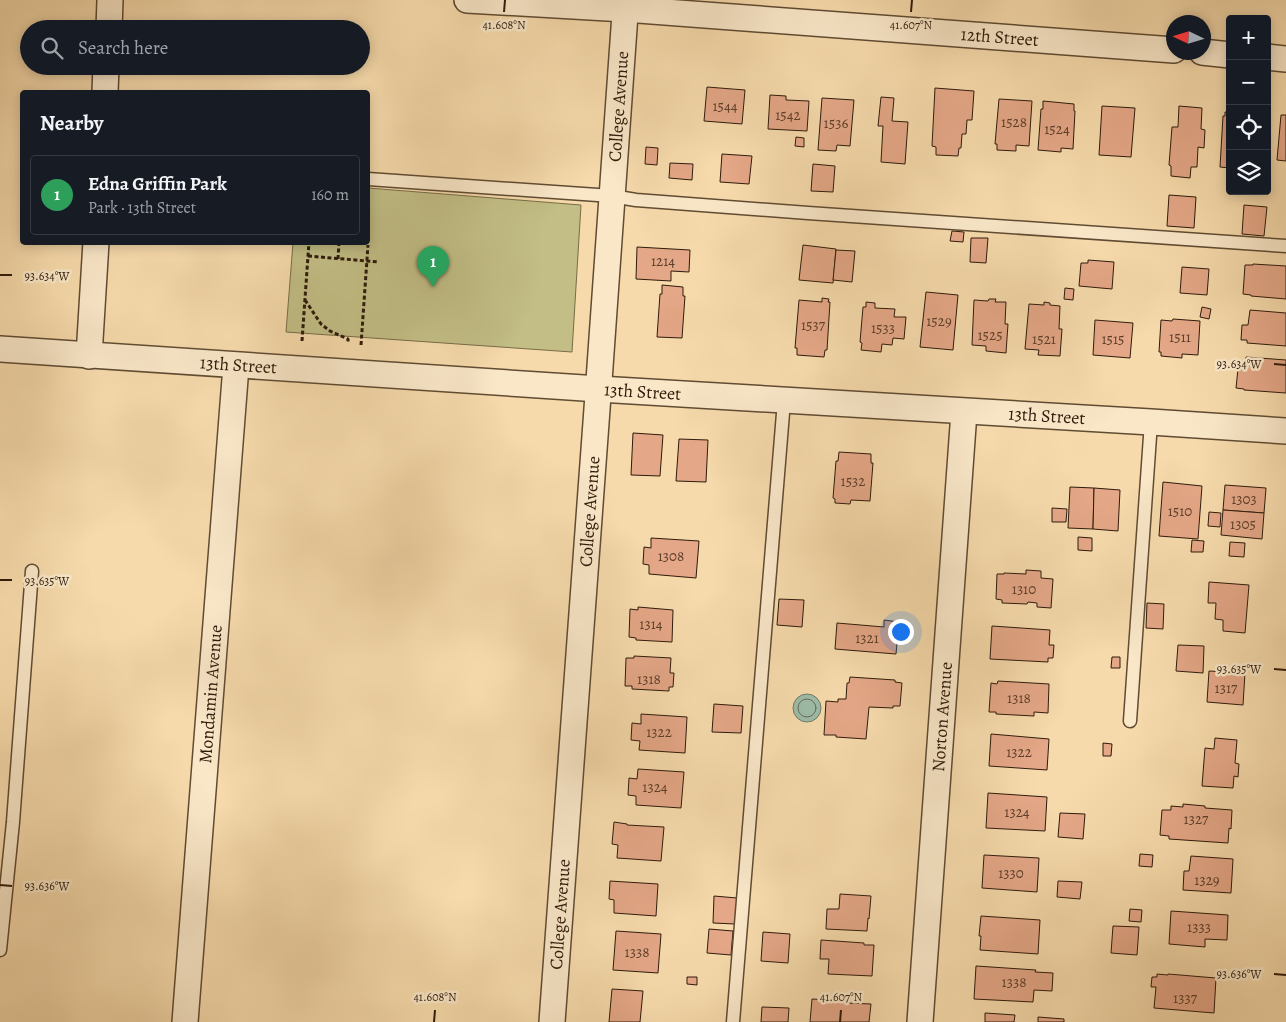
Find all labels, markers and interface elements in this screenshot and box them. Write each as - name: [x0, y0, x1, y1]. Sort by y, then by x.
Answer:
- north arrow: [1166, 15, 1211, 60]
- map controls: [1226, 15, 1271, 195]
- button: +: [1226, 15, 1271, 60]
- text: 41.608°N: [482, 17, 526, 33]
- text: 41.607°N: [890, 17, 933, 33]
- search box: [20, 20, 370, 75]
- street label: 12th Street: [960, 22, 1040, 52]
- icon: search: [38, 34, 66, 62]
- text: Search here: [78, 35, 168, 61]
- street label: College Avenue: [603, 50, 634, 163]
- button: −: [1226, 60, 1271, 105]
- house number: 1544: [712, 96, 738, 116]
- house number: 1542: [775, 105, 801, 125]
- button: locate: [1226, 105, 1271, 150]
- text: Nearby: [40, 109, 103, 137]
- house number: 1528: [1001, 112, 1027, 132]
- house number: 1536: [824, 113, 848, 133]
- house number: 1524: [1044, 119, 1070, 139]
- button: layers: [1226, 150, 1271, 195]
- text: Edna Griffin Park: [88, 171, 227, 197]
- text: 1: [54, 184, 60, 206]
- text: 160 m: [311, 184, 349, 206]
- text: Park · 13th Street: [88, 197, 196, 219]
- pin: 1: [417, 246, 449, 287]
- house number: 1214: [651, 251, 675, 271]
- text: 93.634°W: [25, 268, 70, 284]
- house number: 1529: [926, 311, 952, 331]
- house number: 1537: [801, 315, 826, 335]
- house number: 1533: [871, 318, 895, 338]
- house number: 1525: [977, 325, 1003, 345]
- house number: 1511: [1169, 327, 1191, 347]
- house number: 1521: [1032, 329, 1056, 349]
- house number: 1515: [1101, 329, 1125, 349]
- street label: 13th Street: [199, 350, 278, 379]
- text: 93.634°W: [1217, 356, 1262, 372]
- street label: 13th Street: [603, 377, 682, 406]
- street label: 13th Street: [1008, 401, 1086, 430]
- street label: College Avenue: [573, 455, 606, 568]
- house number: 1532: [841, 471, 865, 491]
- house number: 1303: [1231, 489, 1257, 509]
- house number: 1510: [1168, 501, 1192, 521]
- house number: 1305: [1230, 514, 1256, 534]
- house number: 1308: [658, 546, 684, 566]
- text: 93.635°W: [25, 573, 70, 589]
- house number: 1310: [1012, 579, 1036, 599]
- house number: 1314: [639, 614, 663, 634]
- your location: [888, 619, 914, 645]
- street label: Mondamin Avenue: [193, 624, 228, 764]
- house number: 1321: [855, 628, 879, 648]
- street label: Norton Avenue: [926, 661, 958, 773]
- text: 93.635°W: [1217, 661, 1262, 677]
- house number: 1318: [637, 669, 661, 689]
- house number: 1317: [1215, 678, 1238, 698]
- house number: 1318: [1007, 688, 1031, 708]
- house number: 1322: [646, 722, 672, 742]
- house number: 1322: [1006, 742, 1032, 762]
- house number: 1324: [642, 777, 668, 797]
- house number: 1324: [1004, 802, 1030, 822]
- house number: 1327: [1184, 809, 1209, 829]
- street label: College Avenue: [544, 858, 576, 970]
- house number: 1330: [998, 863, 1024, 883]
- house number: 1329: [1194, 870, 1220, 890]
- text: 93.636°W: [24, 878, 70, 894]
- house number: 1333: [1187, 917, 1211, 937]
- house number: 1338: [625, 942, 649, 962]
- text: 93.636°W: [1216, 966, 1262, 982]
- house number: 1338: [1002, 972, 1026, 992]
- house number: 1337: [1173, 988, 1198, 1008]
- text: 41.608°N: [413, 989, 457, 1005]
- text: 41.607°N: [820, 989, 863, 1005]

